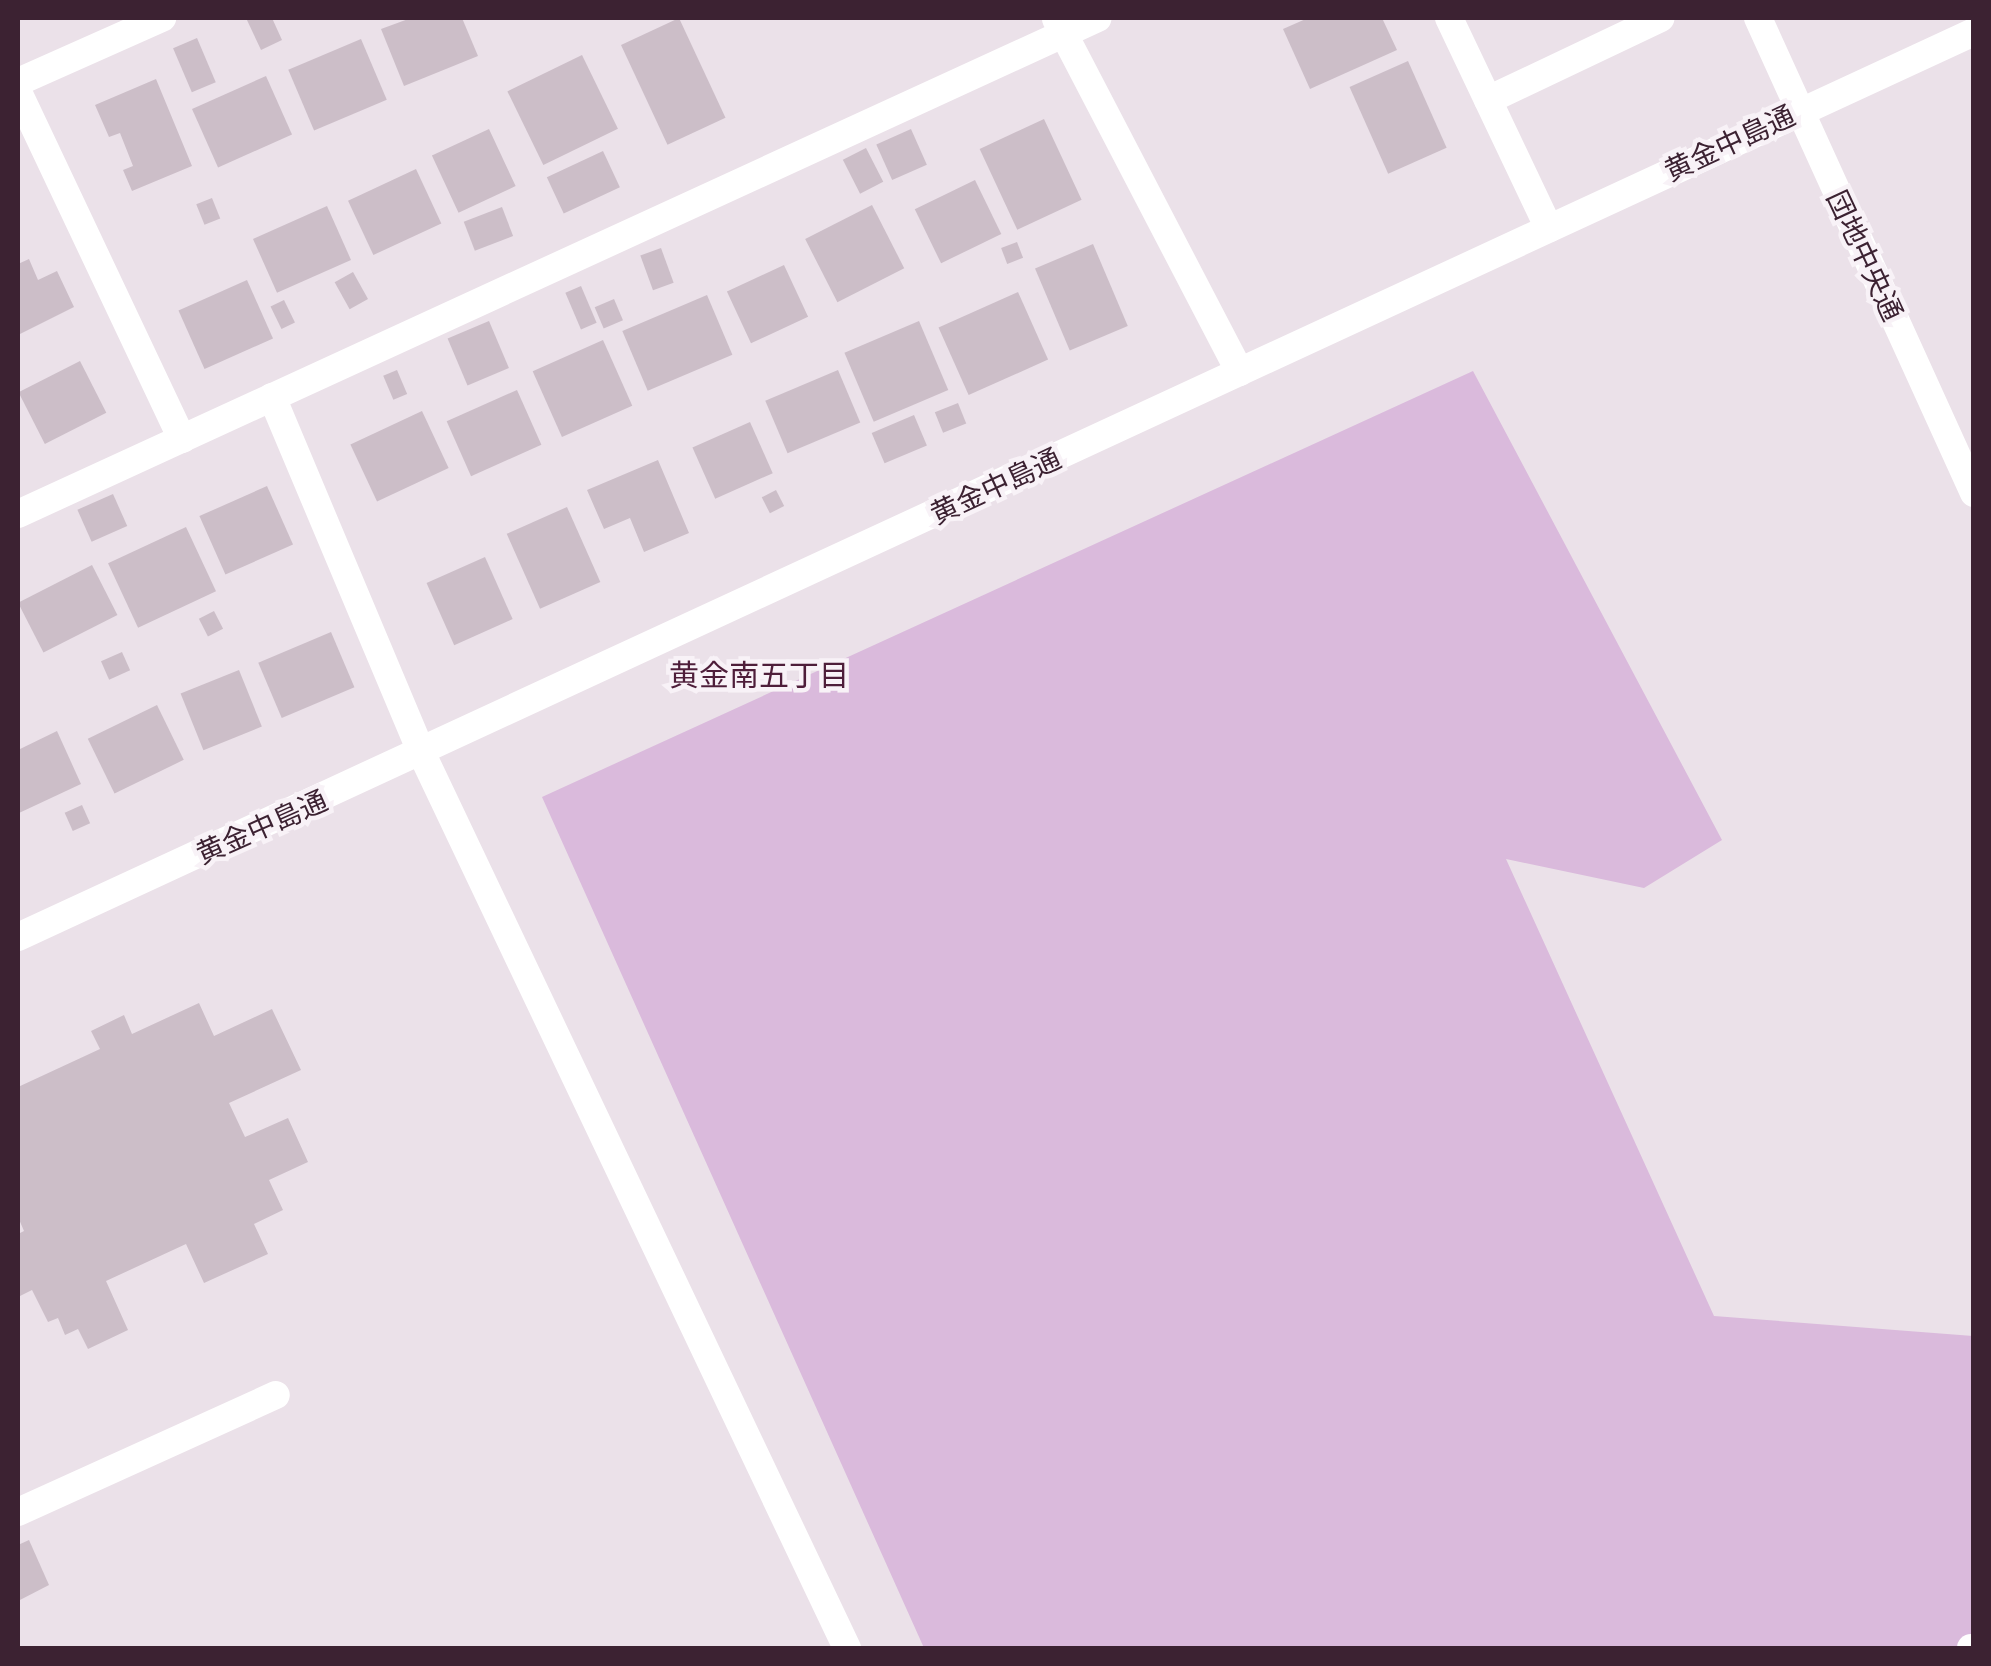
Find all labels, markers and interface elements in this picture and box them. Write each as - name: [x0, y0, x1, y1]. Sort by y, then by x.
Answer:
- street label: 黄金中島通: [1659, 99, 1801, 189]
- street label: 団地中央通: [1819, 185, 1909, 327]
- street label: 黄金中島通: [925, 442, 1067, 532]
- district label: 黄金南五丁目: [669, 659, 849, 695]
- street label: 黄金中島通: [191, 784, 333, 872]

